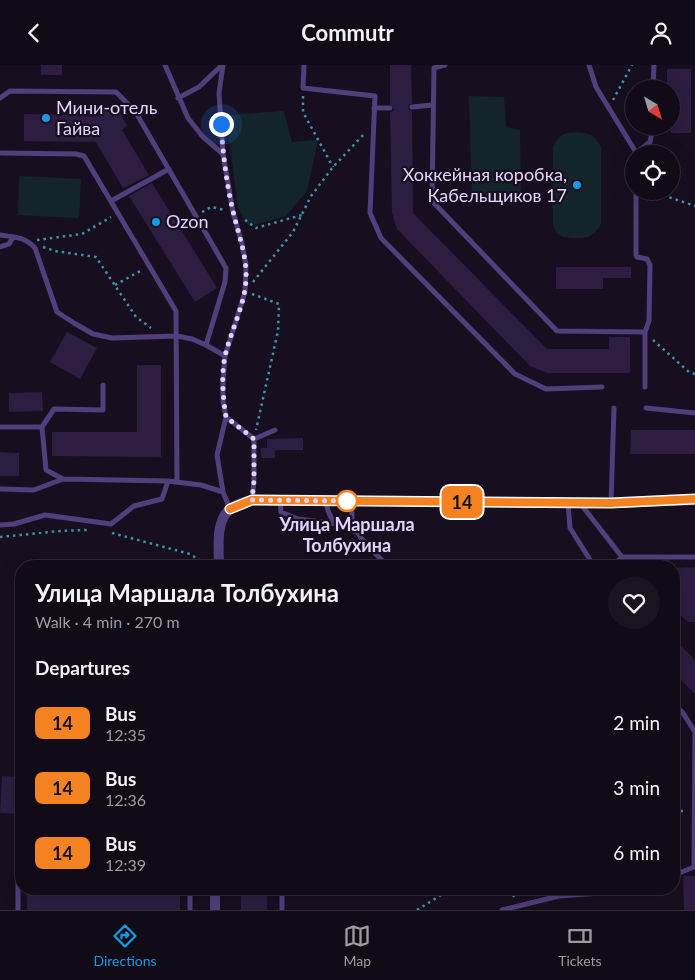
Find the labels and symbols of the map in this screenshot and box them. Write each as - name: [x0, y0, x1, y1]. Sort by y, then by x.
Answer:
- north arrow: [625, 80, 680, 135]
- place label: Мини-отель Гайва: [56, 96, 158, 139]
- marker: Мини-отель Гайва: [40, 112, 52, 124]
- your location: [209, 112, 234, 137]
- place label: Хоккейная коробка, Кабельщиков 17: [403, 163, 567, 206]
- marker: Хоккейная коробка, Кабельщиков 17: [571, 179, 583, 191]
- place label: Ozon: [166, 210, 208, 232]
- marker: Ozon: [150, 216, 162, 228]
- line badge: 14: [440, 486, 484, 518]
- marker: Улица Маршала Толбухина: [336, 490, 358, 512]
- place label: Улица Маршала Толбухина: [278, 513, 415, 556]

